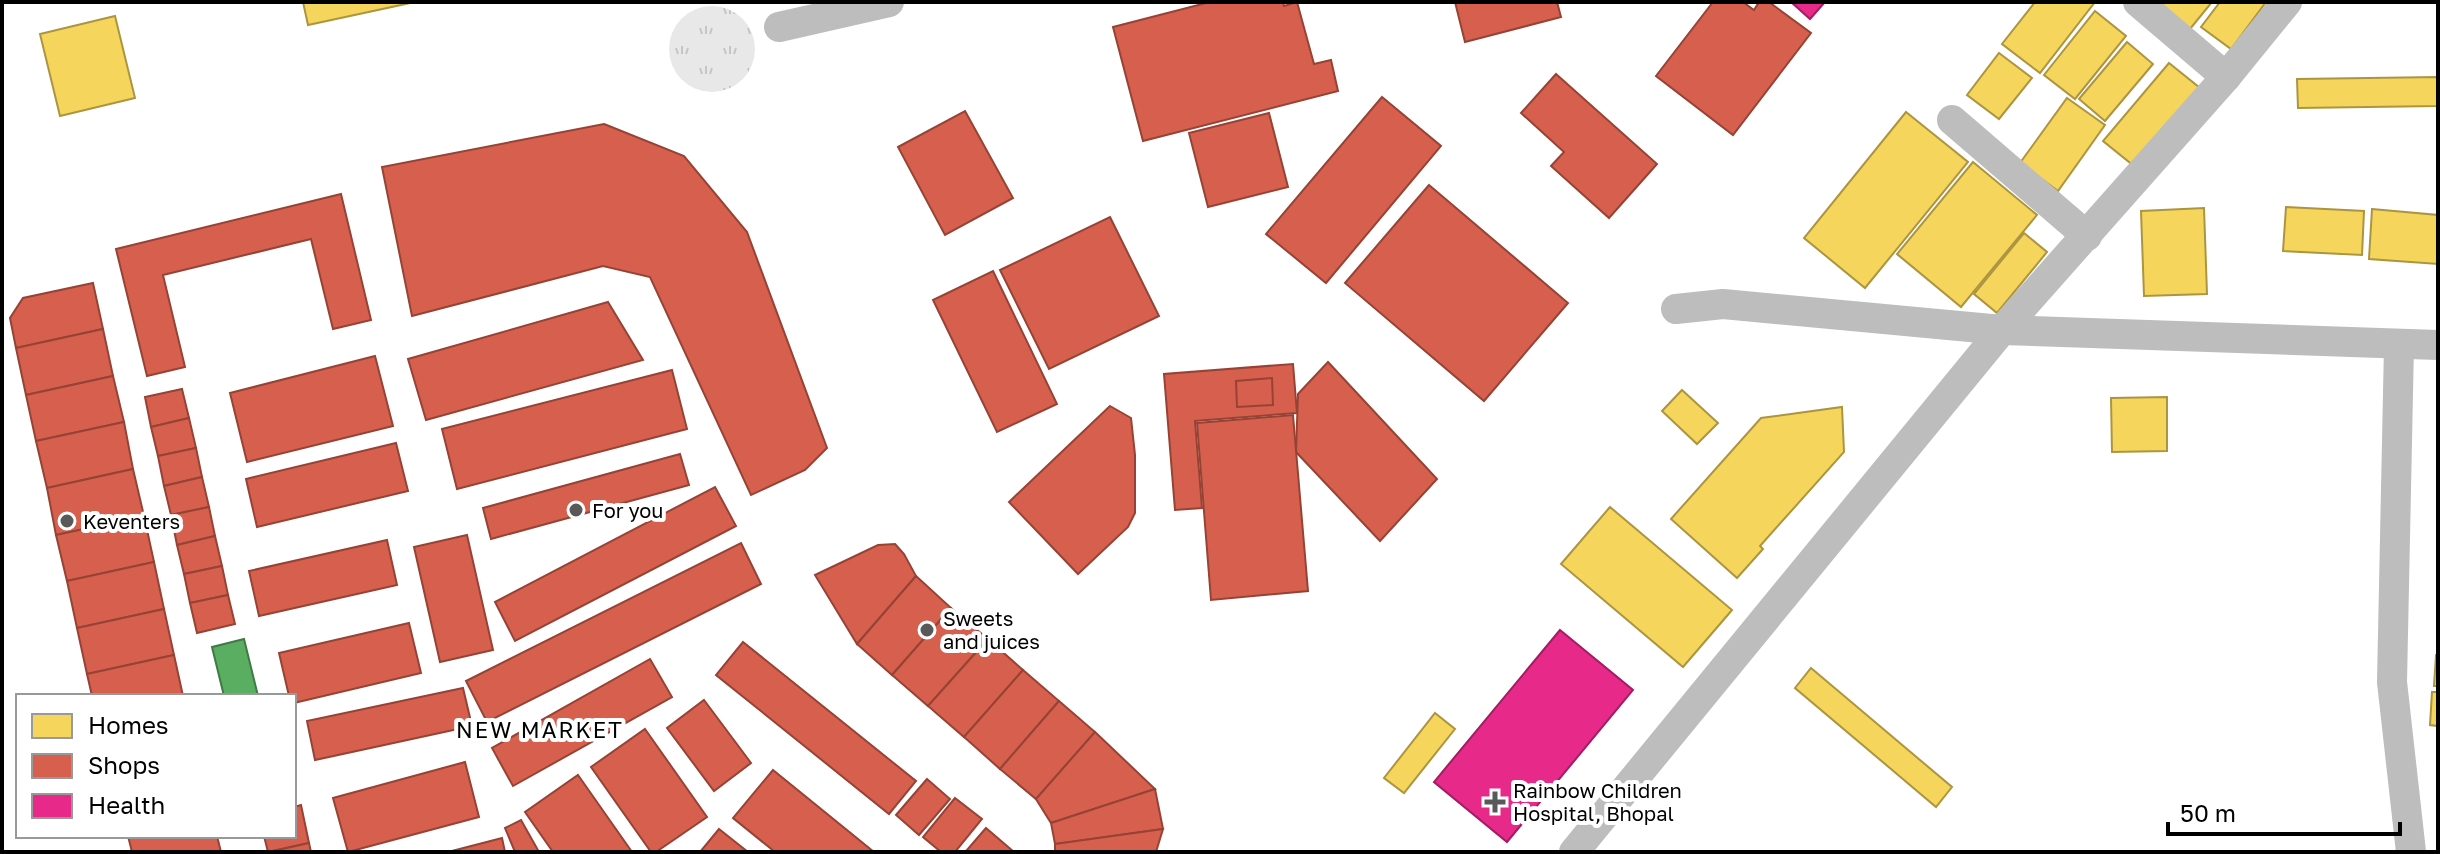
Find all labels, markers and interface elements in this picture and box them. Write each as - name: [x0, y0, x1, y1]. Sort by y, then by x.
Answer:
- place label: For you: [592, 498, 663, 522]
- marker: For you: [567, 501, 585, 519]
- place label: Keventers: [83, 509, 180, 533]
- marker: Keventers: [58, 512, 76, 530]
- place label: Sweets and juices: [943, 606, 1040, 653]
- marker: Sweets and juices: [918, 621, 936, 639]
- legend: [16, 694, 296, 838]
- text: Homes: [88, 710, 169, 739]
- district label: NEW MARKET: [456, 716, 624, 743]
- text: Shops: [88, 750, 160, 779]
- place label: Rainbow Children Hospital, Bhopal: [1513, 778, 1682, 825]
- scale bar: [2168, 786, 2400, 836]
- text: Health: [88, 790, 165, 819]
- marker: Rainbow Children Hospital, Bhopal: [1484, 791, 1506, 813]
- text: 50 m: [2180, 798, 2236, 827]

